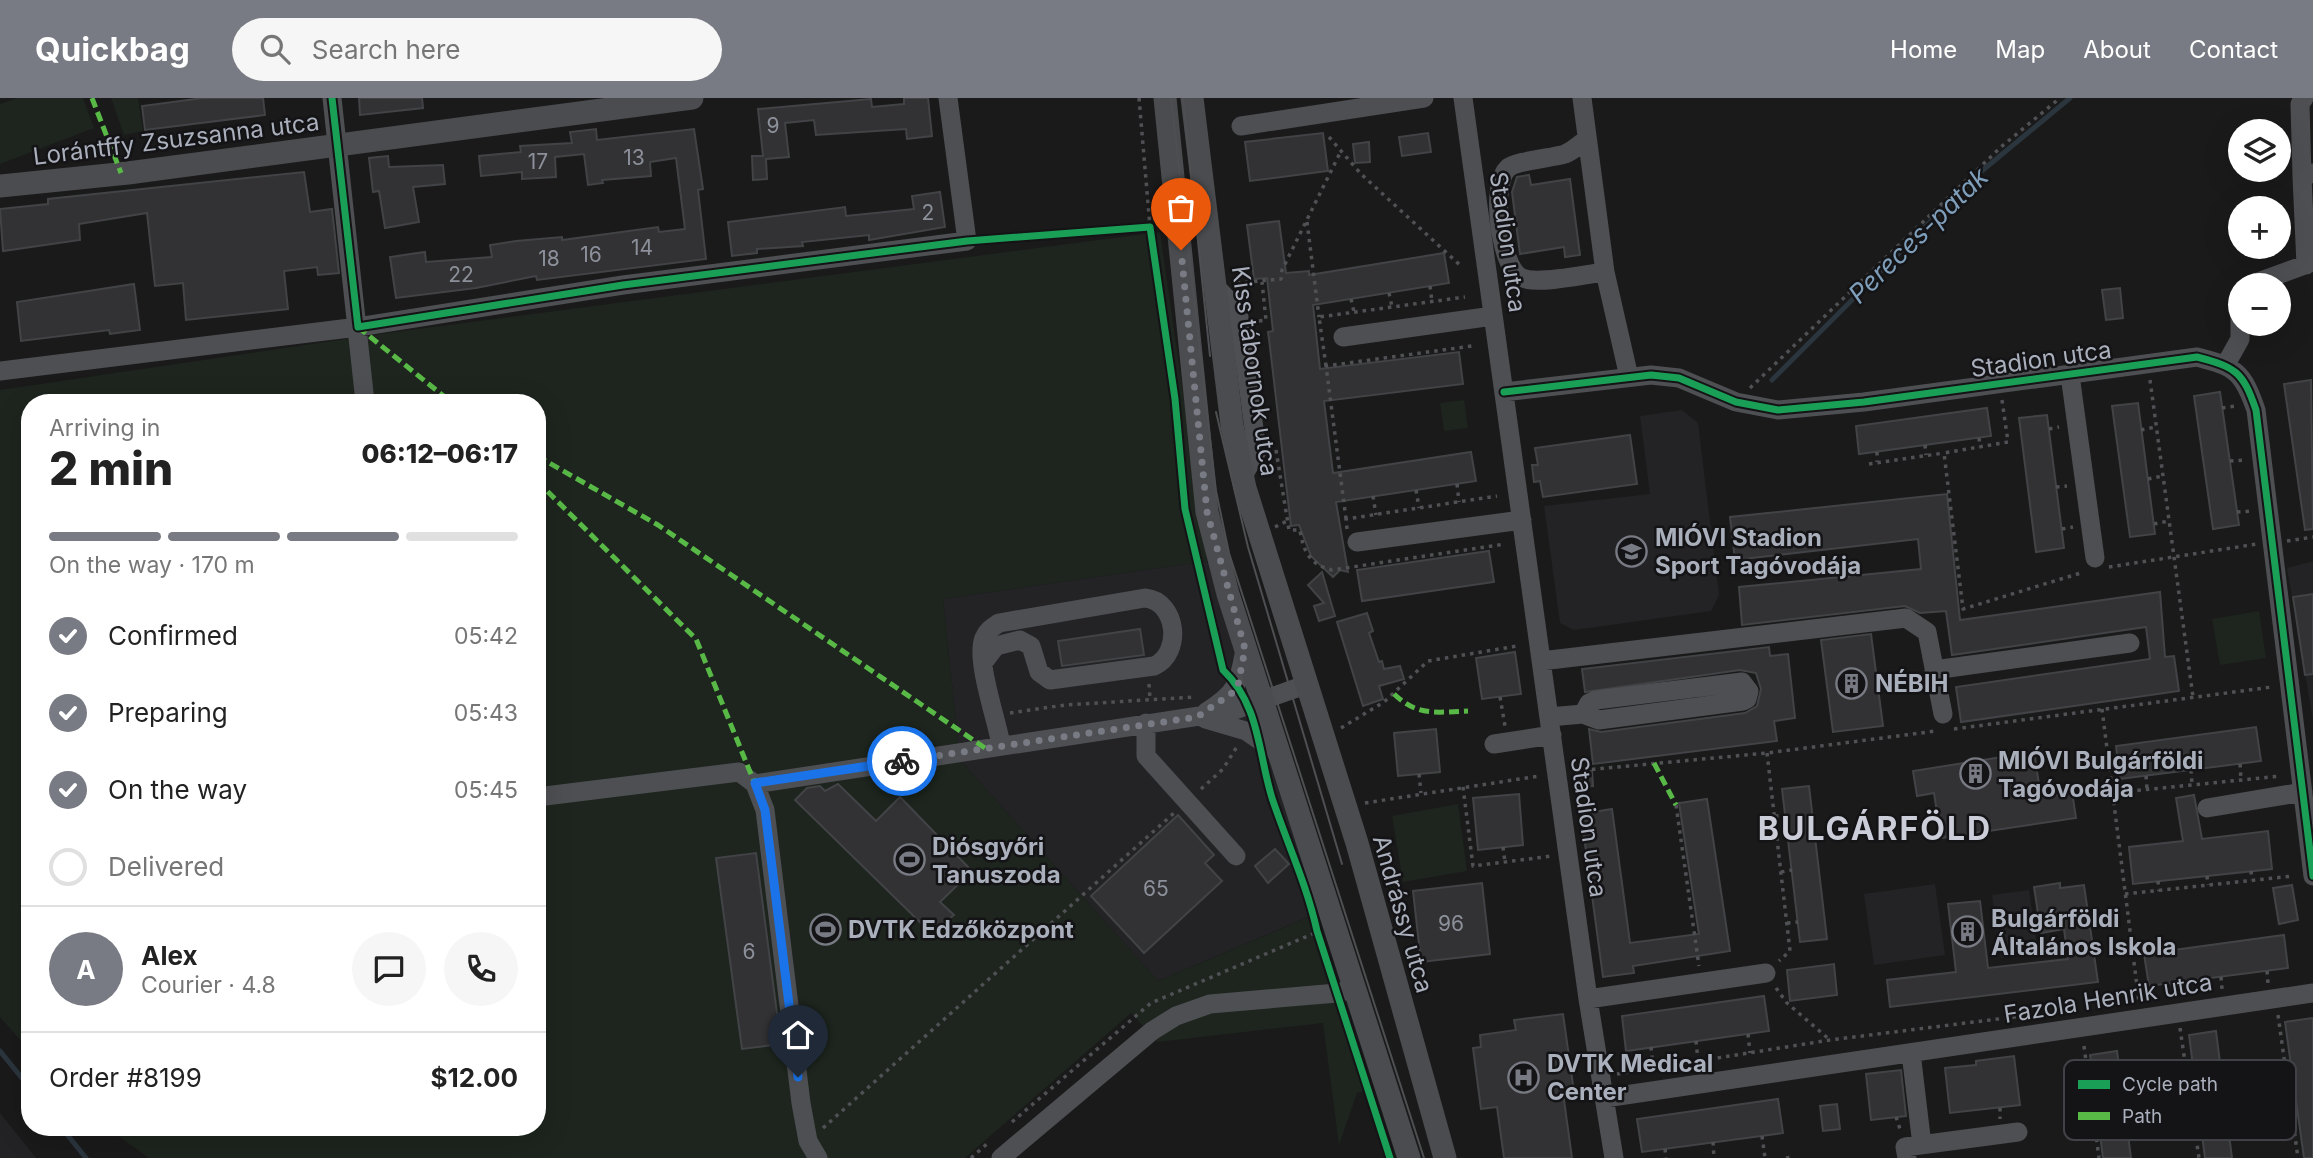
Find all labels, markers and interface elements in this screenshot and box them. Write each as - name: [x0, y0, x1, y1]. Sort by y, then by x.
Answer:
- search box: [232, 18, 722, 81]
- text: Quickbag: [35, 29, 190, 69]
- icon: search: [256, 30, 294, 68]
- text: Search here: [312, 34, 460, 65]
- text: Home: [1890, 35, 1957, 64]
- text: Map: [1995, 35, 2045, 64]
- text: About: [2083, 35, 2151, 64]
- text: Contact: [2189, 35, 2278, 64]
- street label: Lorántffy Zsuzsanna utca: [31, 107, 321, 171]
- house number: 9: [766, 113, 780, 138]
- map controls: [2228, 119, 2291, 336]
- button: layers: [2228, 119, 2291, 182]
- house number: 13: [623, 145, 645, 170]
- house number: 17: [528, 149, 548, 174]
- water label: Pereces-patak: [1842, 160, 1995, 309]
- street label: Stadion utca: [1484, 170, 1532, 314]
- pin: [1151, 178, 1211, 250]
- icon: bag: [1162, 189, 1200, 227]
- button: +: [2228, 196, 2291, 259]
- house number: 2: [922, 200, 934, 225]
- house number: 14: [631, 235, 653, 260]
- house number: 16: [580, 242, 602, 267]
- house number: 18: [538, 246, 560, 271]
- house number: 22: [448, 262, 474, 287]
- street label: Kiss tábornok utca: [1226, 264, 1284, 478]
- button: −: [2228, 273, 2291, 336]
- street label: Stadion utca: [1969, 335, 2113, 383]
- text: Arriving in: [49, 414, 160, 442]
- text: 06:12–06:17: [361, 438, 518, 469]
- text: 2 min: [49, 440, 173, 496]
- place label: MIÓVI Stadion Sport Tagóvodája: [1655, 523, 1861, 580]
- school or university icon: MIÓVI Stadion Sport Tagóvodája: [1615, 534, 1649, 568]
- text: On the way · 170 m: [49, 551, 255, 579]
- icon: check: [49, 617, 87, 655]
- text: Confirmed: [108, 620, 238, 651]
- text: 05:42: [454, 622, 518, 650]
- building icon: NÉBIH: [1835, 666, 1869, 700]
- place label: NÉBIH: [1875, 669, 1948, 698]
- icon: check: [49, 694, 87, 732]
- text: Preparing: [108, 697, 228, 728]
- text: 05:43: [454, 699, 518, 727]
- courier: [867, 726, 937, 796]
- icon: bike: [883, 742, 921, 780]
- place label: MIÓVI Bulgárföldi Tagóvodája: [1998, 746, 2204, 803]
- street label: Stadion utca: [1565, 755, 1613, 899]
- building icon: MIÓVI Bulgárföldi Tagóvodája: [1958, 757, 1992, 791]
- icon: check: [49, 771, 87, 809]
- text: On the way: [108, 774, 247, 805]
- text: 05:45: [454, 776, 518, 804]
- district label: BULGÁRFÖLD: [1758, 809, 1992, 848]
- place label: Diósgyőri Tanuszoda: [932, 832, 1061, 889]
- street label: Andrássy utca: [1367, 832, 1439, 996]
- sports icon: Diósgyőri Tanuszoda: [892, 843, 926, 877]
- text: Delivered: [108, 851, 224, 882]
- house number: 65: [1143, 876, 1169, 901]
- place label: Bulgárföldi Általános Iskola: [1991, 904, 2177, 961]
- house number: 96: [1438, 911, 1464, 936]
- sports icon: DVTK Edzőközpont: [808, 912, 842, 946]
- place label: DVTK Edzőközpont: [848, 915, 1074, 944]
- building icon: Bulgárföldi Általános Iskola: [1951, 915, 1985, 949]
- button: chat: [352, 932, 426, 1006]
- button: phone: [444, 932, 518, 1006]
- house number: 6: [742, 939, 756, 964]
- text: Alex: [141, 940, 198, 971]
- text: A: [76, 954, 96, 985]
- street label: Fazola Henrik utca: [2002, 967, 2214, 1029]
- text: Courier · 4.8: [141, 971, 276, 999]
- pin: [768, 1005, 828, 1077]
- icon: home: [779, 1016, 817, 1054]
- place label: DVTK Medical Center: [1547, 1049, 1713, 1106]
- hospital icon: DVTK Medical Center: [1507, 1060, 1541, 1094]
- legend: [2064, 1060, 2296, 1140]
- text: Order #8199: [49, 1062, 202, 1093]
- text: $12.00: [430, 1062, 518, 1093]
- text: Cycle path: [2122, 1073, 2218, 1096]
- text: Path: [2122, 1105, 2162, 1128]

